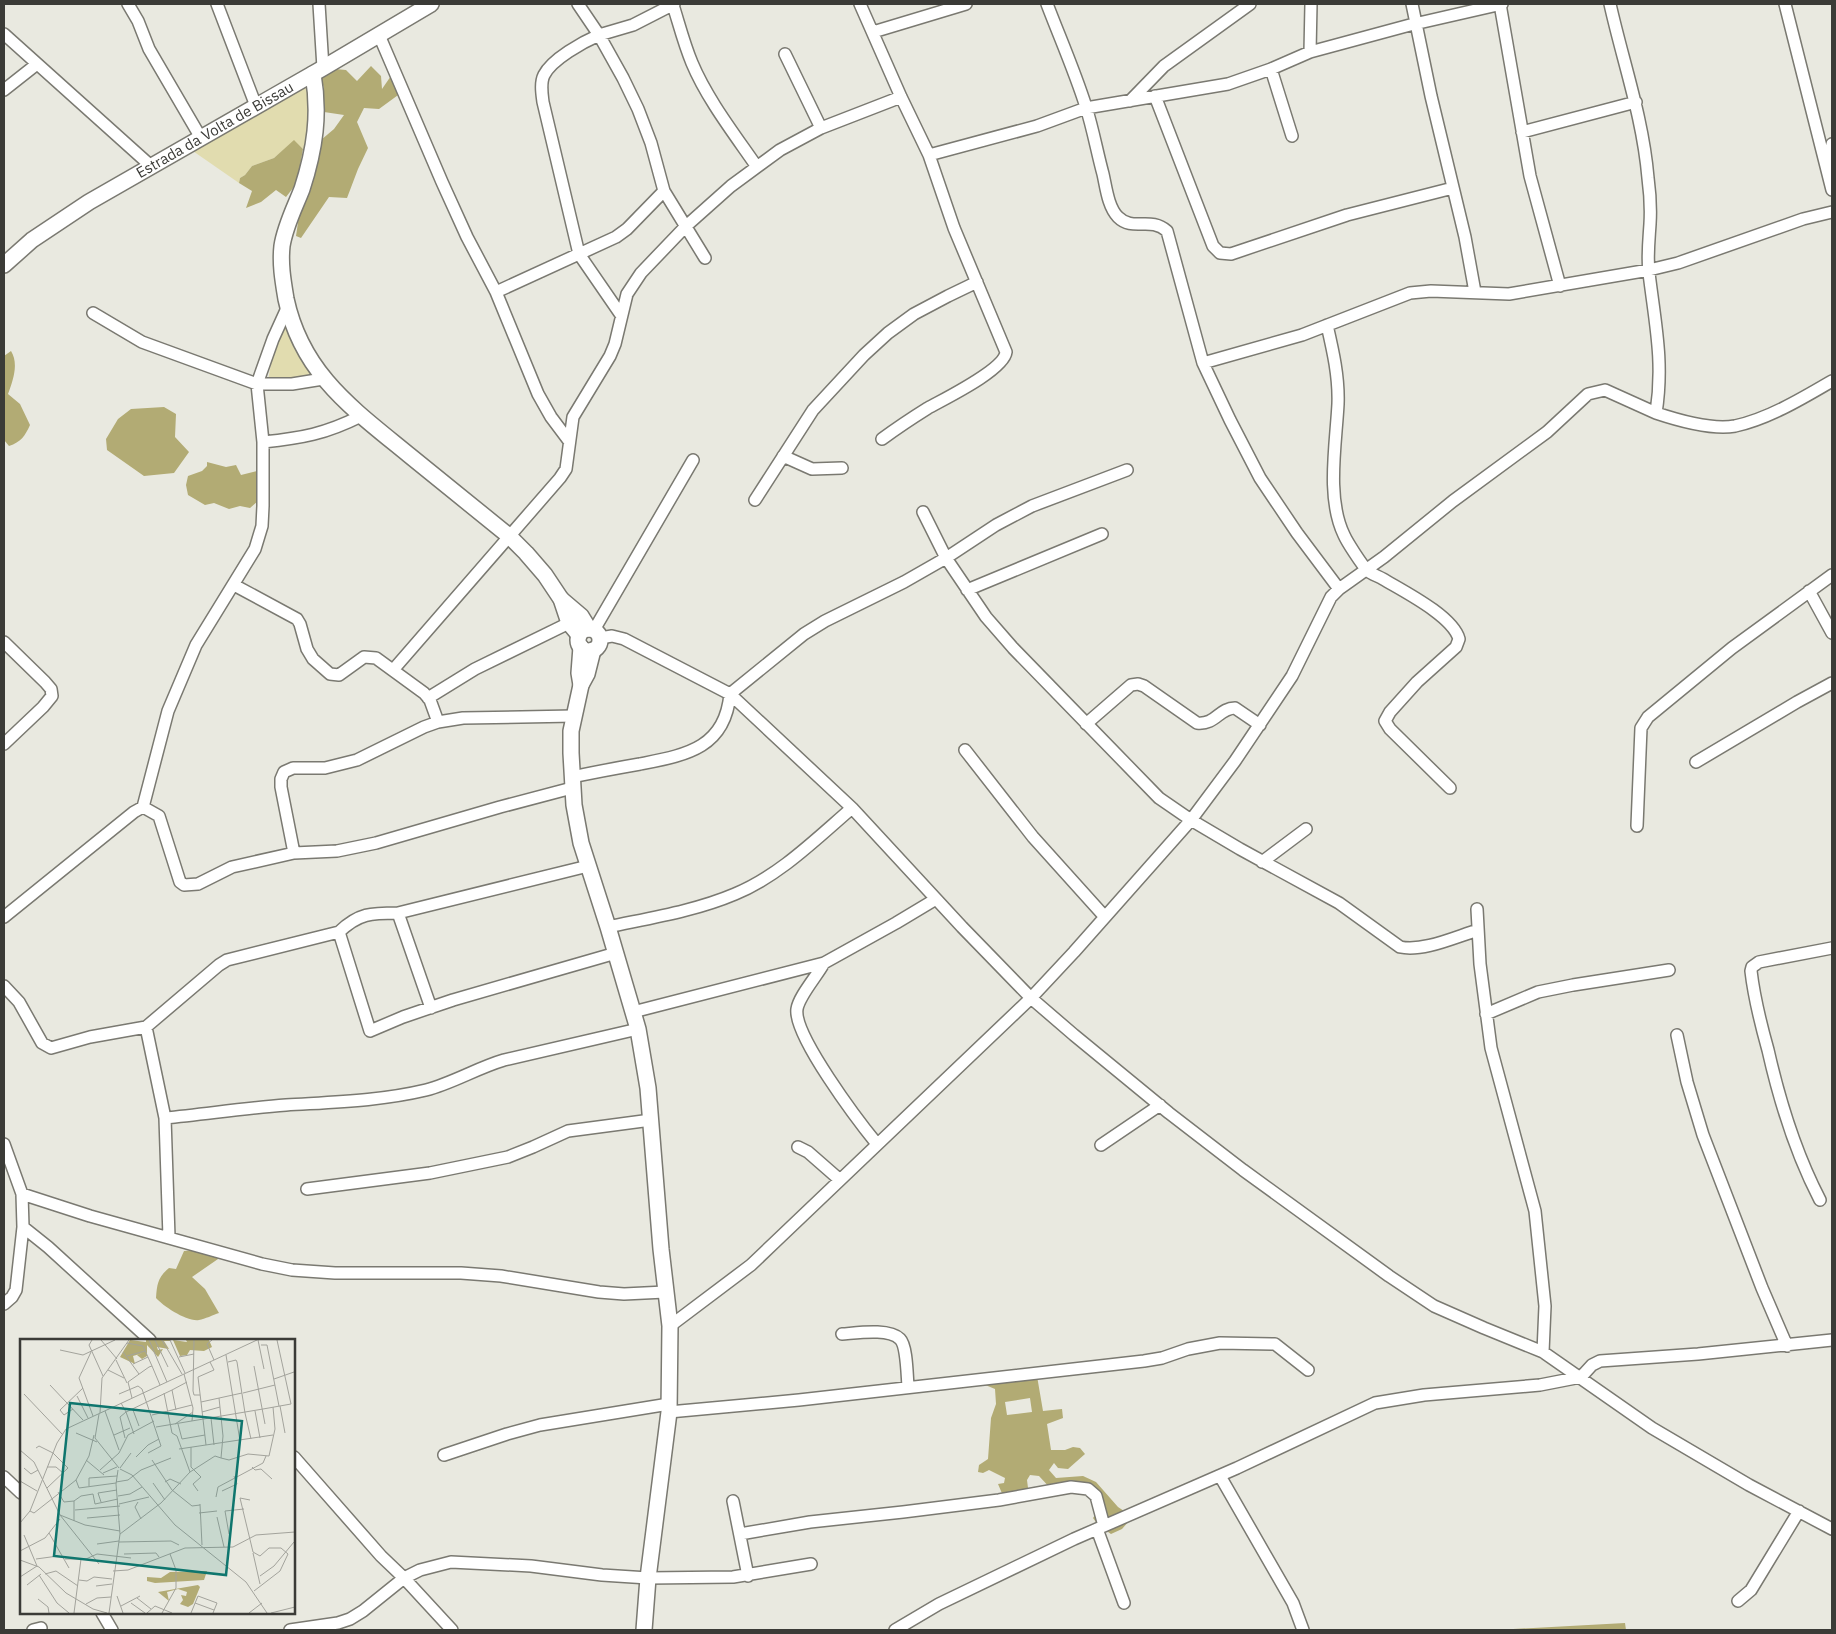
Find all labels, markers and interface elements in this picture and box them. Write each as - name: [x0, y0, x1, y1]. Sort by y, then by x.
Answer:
- street label: Estrada da Volta de Bissau: [132, 77, 297, 182]
- inset map: [20, 1339, 295, 1614]

